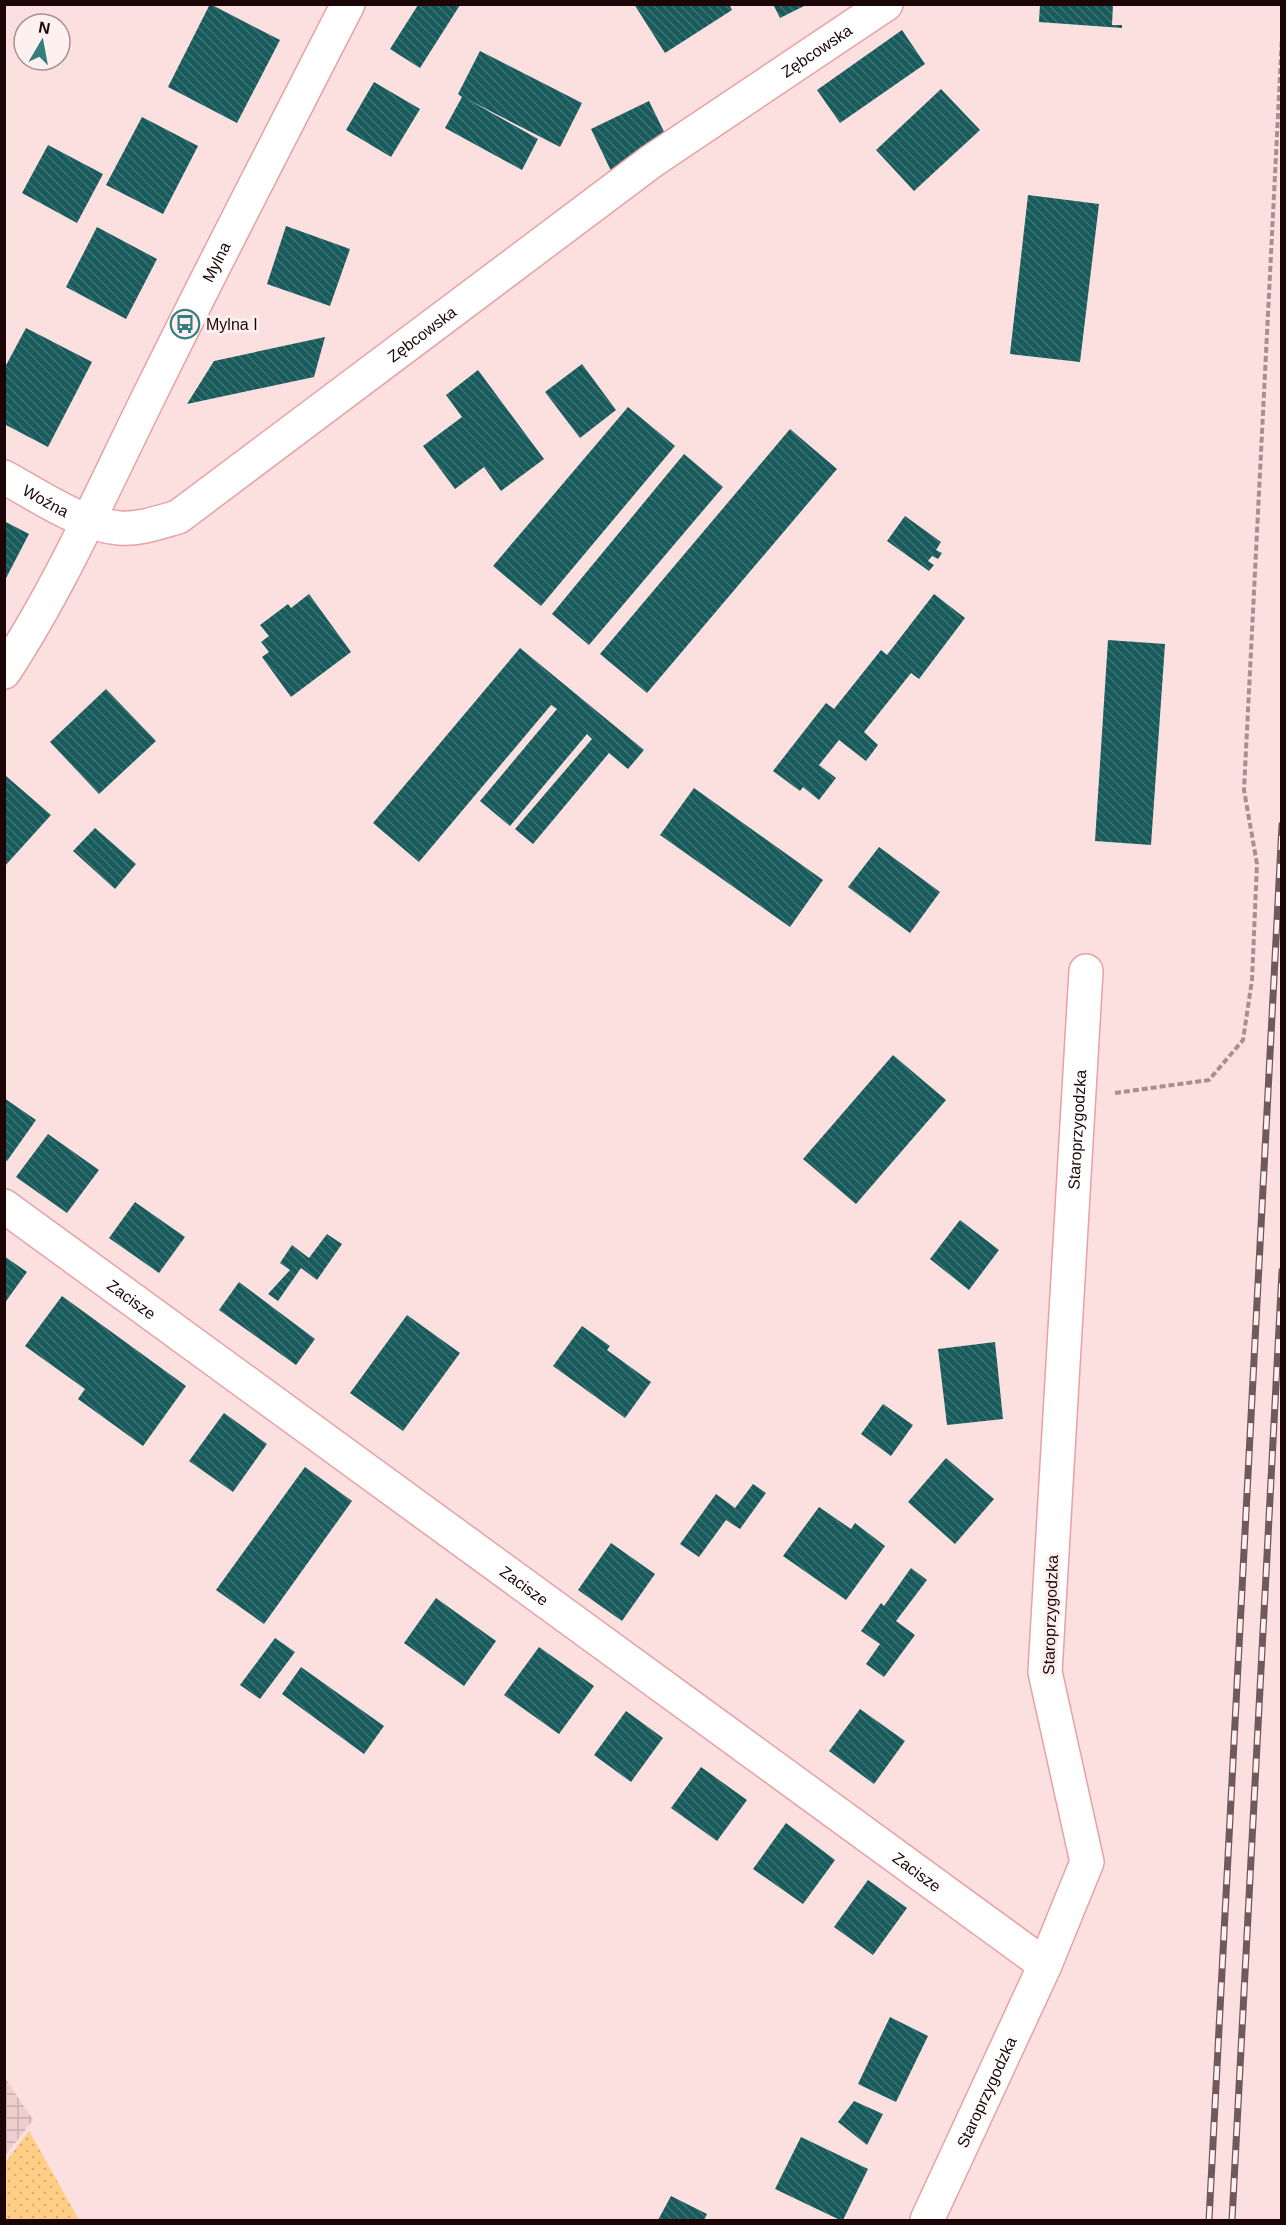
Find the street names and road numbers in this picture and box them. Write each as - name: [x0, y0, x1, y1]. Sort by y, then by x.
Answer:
- street label: Zębcowska: [778, 21, 855, 81]
- street label: Mylna: [199, 239, 234, 285]
- street label: Zębcowska: [385, 303, 460, 365]
- street label: Woźna: [20, 482, 71, 520]
- street label: Staroprzygodzka: [1065, 1069, 1089, 1190]
- street label: Zacisze: [104, 1276, 159, 1323]
- street label: Staroprzygodzka: [1040, 1555, 1061, 1675]
- street label: Zacisze: [497, 1563, 551, 1609]
- street label: Zacisze: [889, 1849, 944, 1895]
- street label: Staroprzygodzka: [954, 2034, 1020, 2150]

